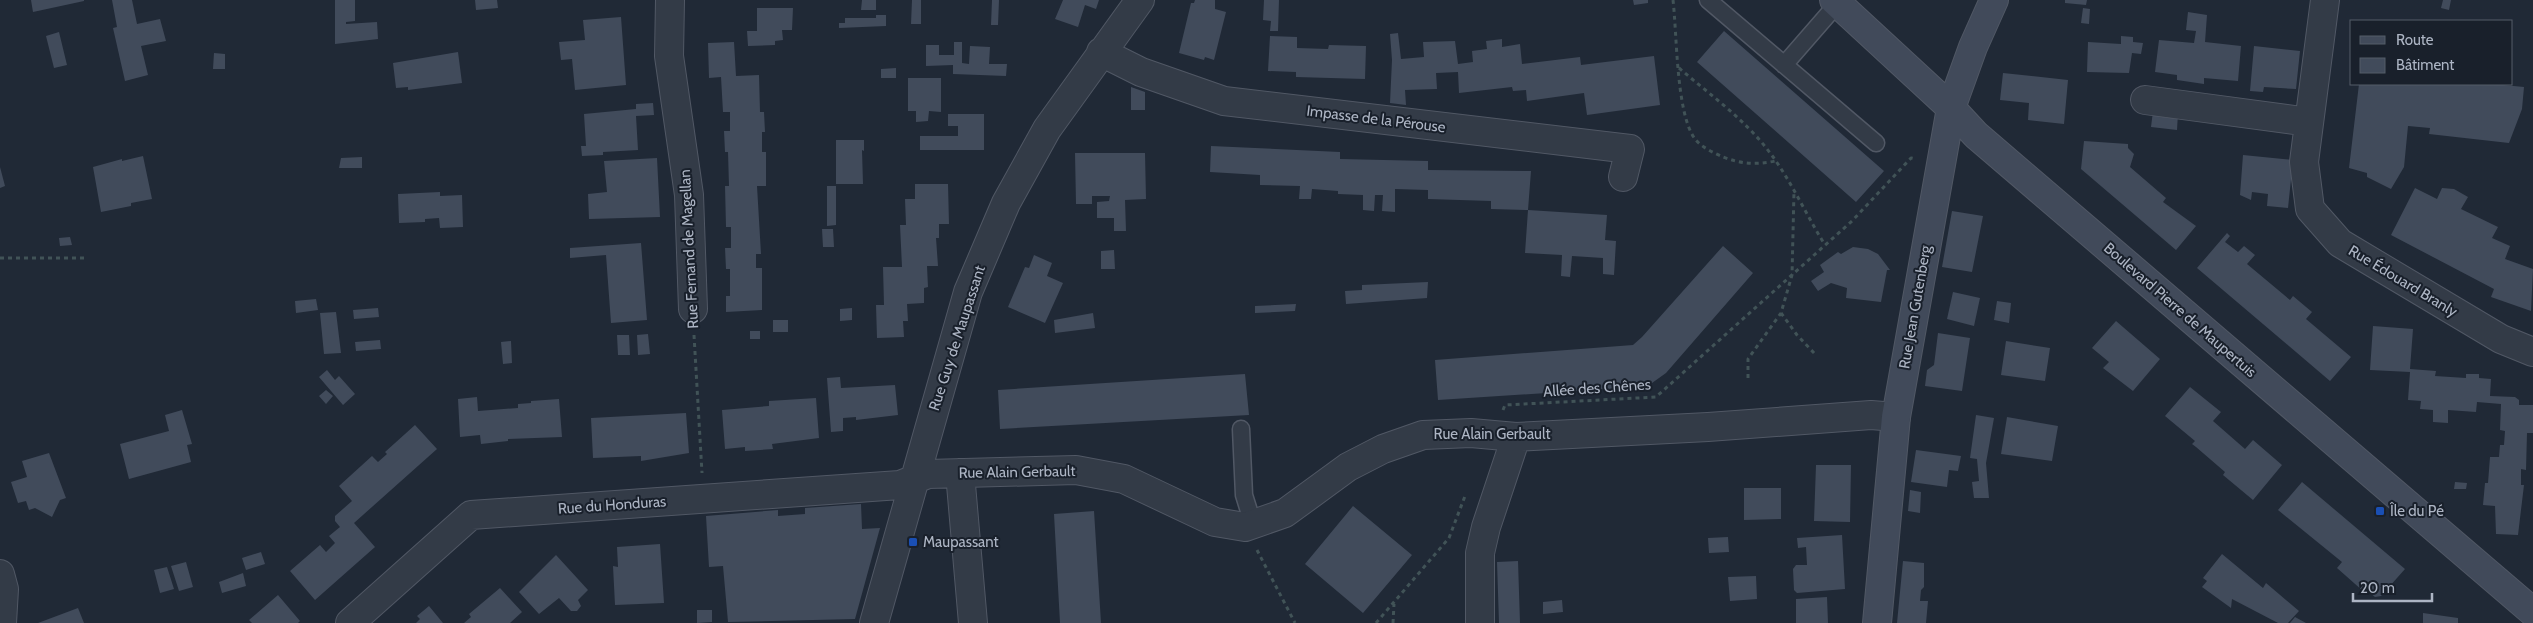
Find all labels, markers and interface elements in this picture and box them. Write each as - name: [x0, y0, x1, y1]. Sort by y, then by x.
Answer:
- legend: [2350, 20, 2513, 85]
- text: Route: [2396, 31, 2434, 49]
- text: Bâtiment: [2396, 56, 2454, 74]
- street label: Impasse de la Pérouse: [1305, 102, 1447, 137]
- street label: Rue Fernand de Magellan: [676, 169, 702, 329]
- street label: Boulevard Pierre de Maupertuis: [2100, 239, 2260, 381]
- street label: Rue Édouard Branly: [2345, 241, 2462, 321]
- street label: Rue Jean Gutenberg: [1895, 243, 1935, 370]
- street label: Rue Guy de Maupassant: [925, 263, 989, 413]
- street label: Allée des Chênes: [1543, 375, 1651, 401]
- street label: Rue Alain Gerbault: [1434, 425, 1550, 443]
- street label: Rue Alain Gerbault: [958, 462, 1076, 482]
- street label: Rue du Honduras: [557, 492, 667, 518]
- place label: Île du Pé: [2390, 501, 2444, 520]
- marker: Île du Pé: [2374, 505, 2386, 517]
- place label: Maupassant: [923, 533, 999, 551]
- marker: Maupassant: [907, 536, 919, 548]
- scale bar: [2353, 570, 2432, 602]
- text: 20 m: [2360, 579, 2395, 597]

